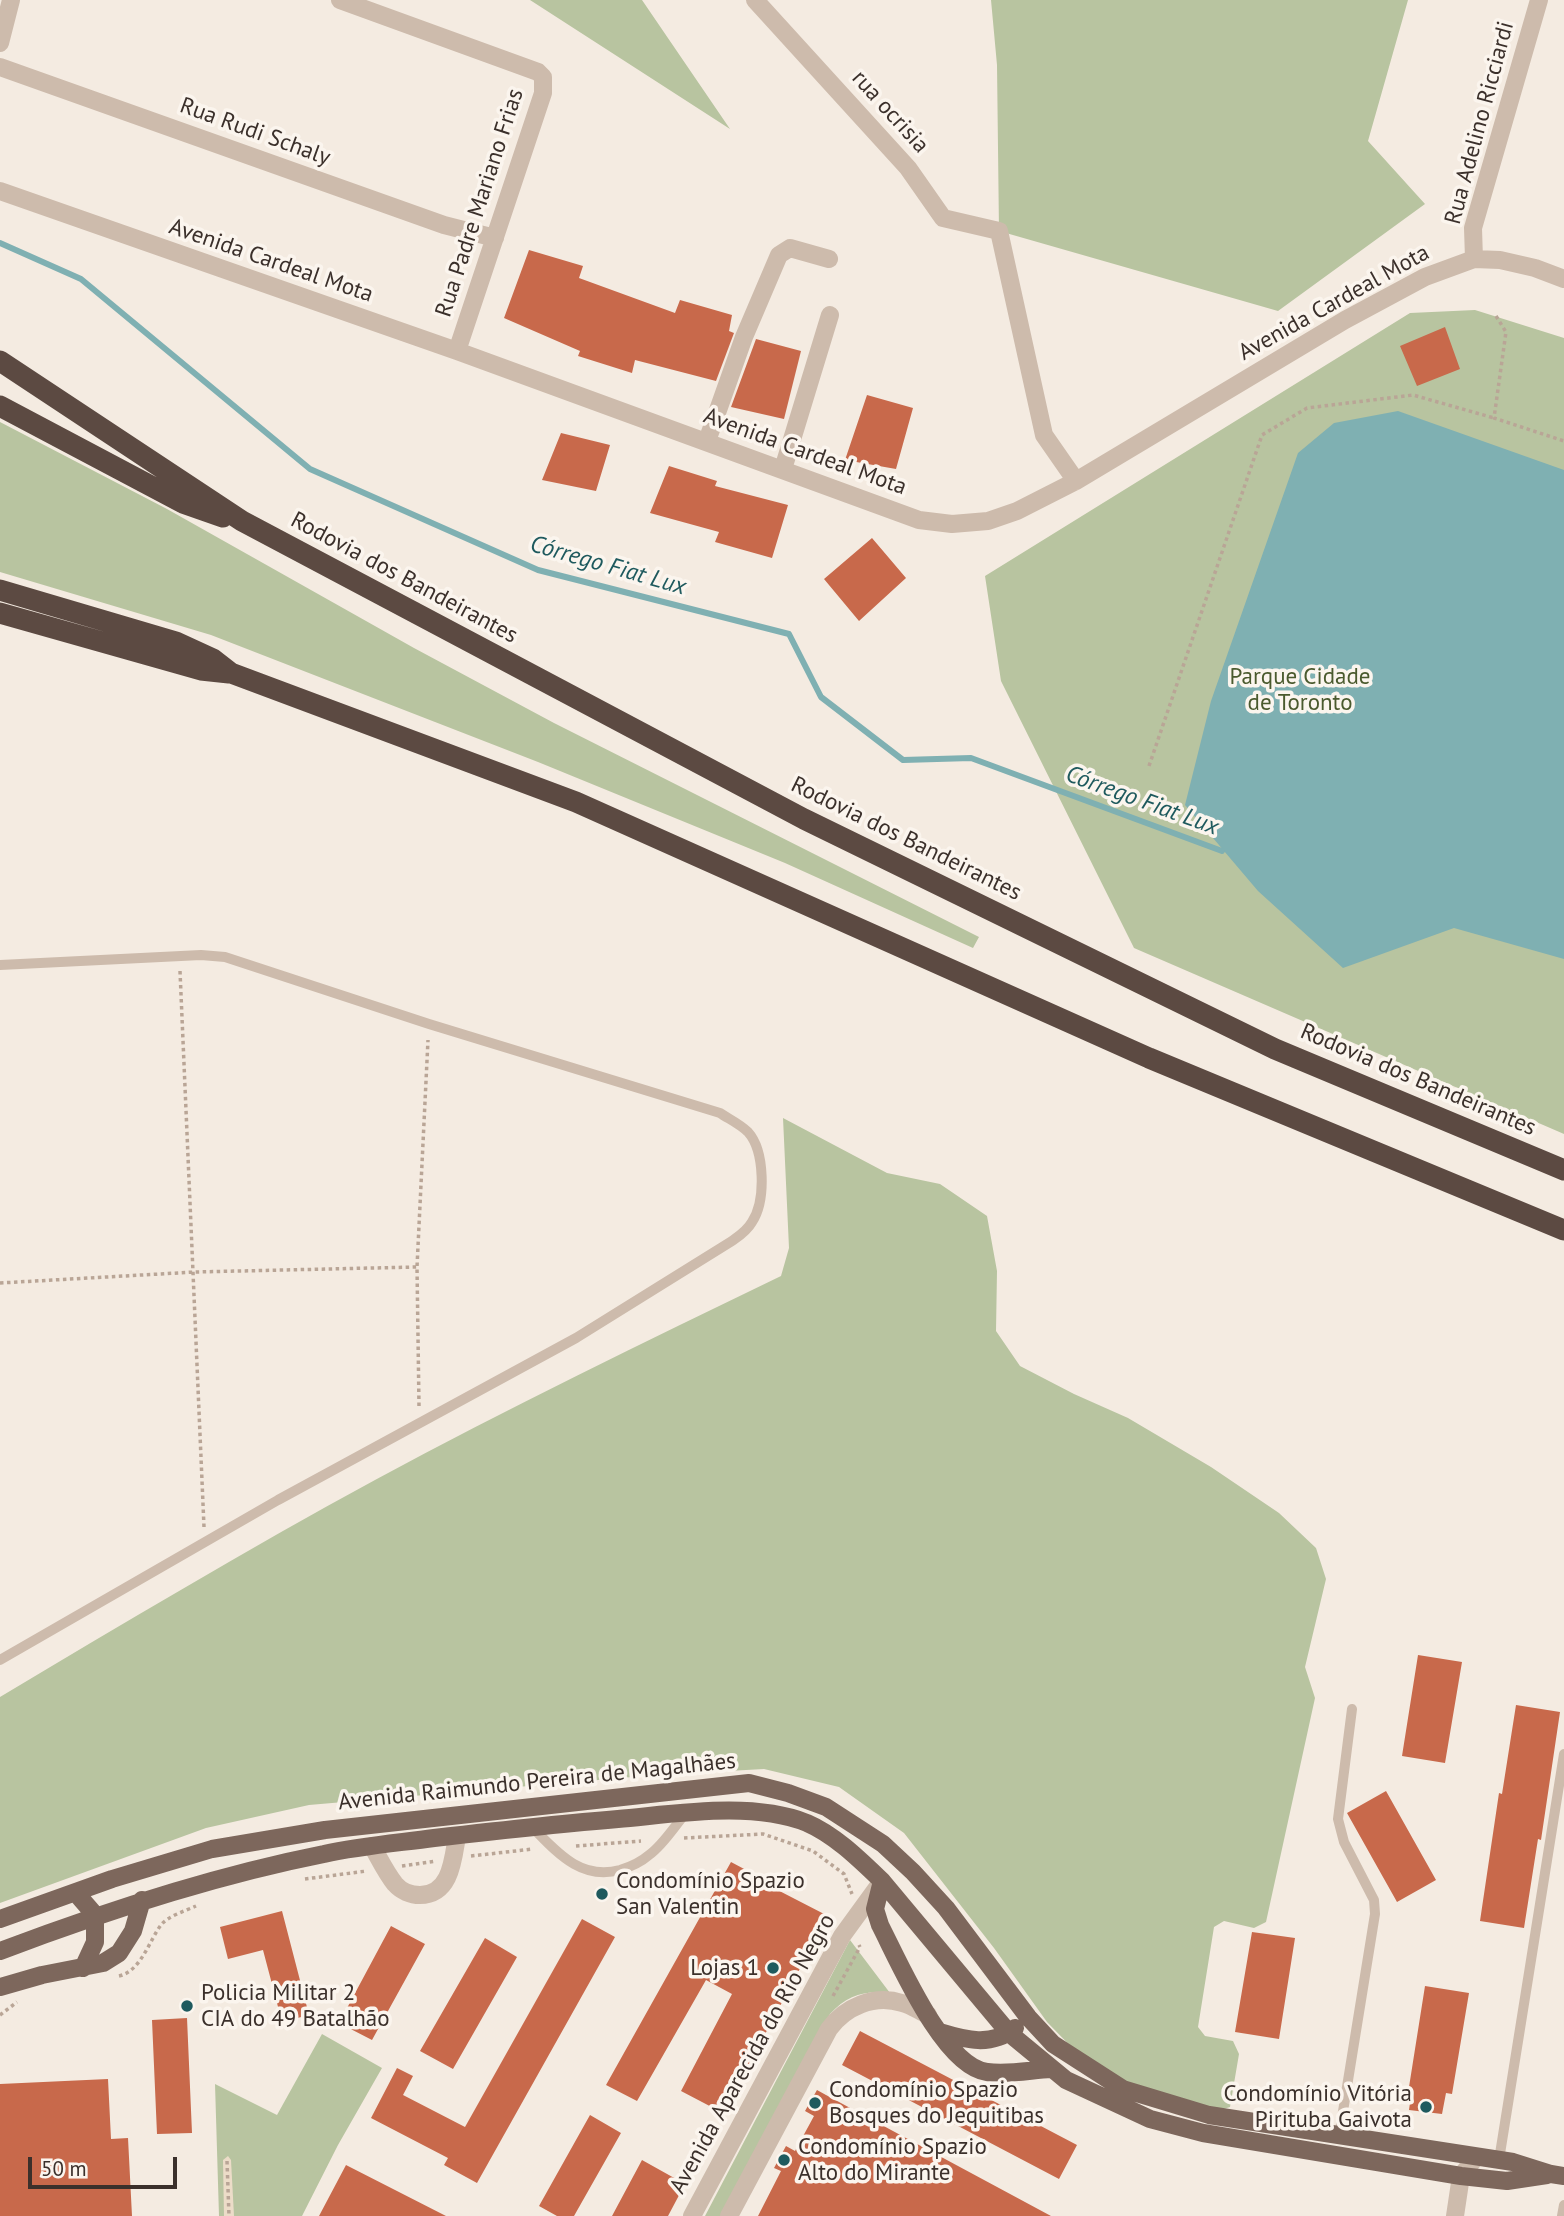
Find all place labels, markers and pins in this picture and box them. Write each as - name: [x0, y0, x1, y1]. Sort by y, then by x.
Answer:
- place label: Condomínio Spazio San Valentin: [616, 1867, 805, 1921]
- marker: Condomínio Spazio San Valentin: [594, 1886, 610, 1902]
- place label: Lojas 1: [690, 1954, 759, 1982]
- marker: Lojas 1: [765, 1960, 781, 1976]
- place label: Policia Militar 2 CIA do 49 Batalhão: [201, 1979, 390, 2033]
- marker: Policia Militar 2 CIA do 49 Batalhão: [179, 1998, 195, 2014]
- place label: Condomínio Spazio Bosques do Jequitibas: [829, 2076, 1044, 2130]
- place label: Condomínio Vitória Pirituba Gaivota: [1224, 2080, 1412, 2134]
- marker: Condomínio Spazio Bosques do Jequitibas: [807, 2095, 823, 2111]
- marker: Condomínio Vitória Pirituba Gaivota: [1418, 2099, 1434, 2115]
- place label: Condomínio Spazio Alto do Mirante: [798, 2133, 987, 2187]
- marker: Condomínio Spazio Alto do Mirante: [776, 2152, 792, 2168]

